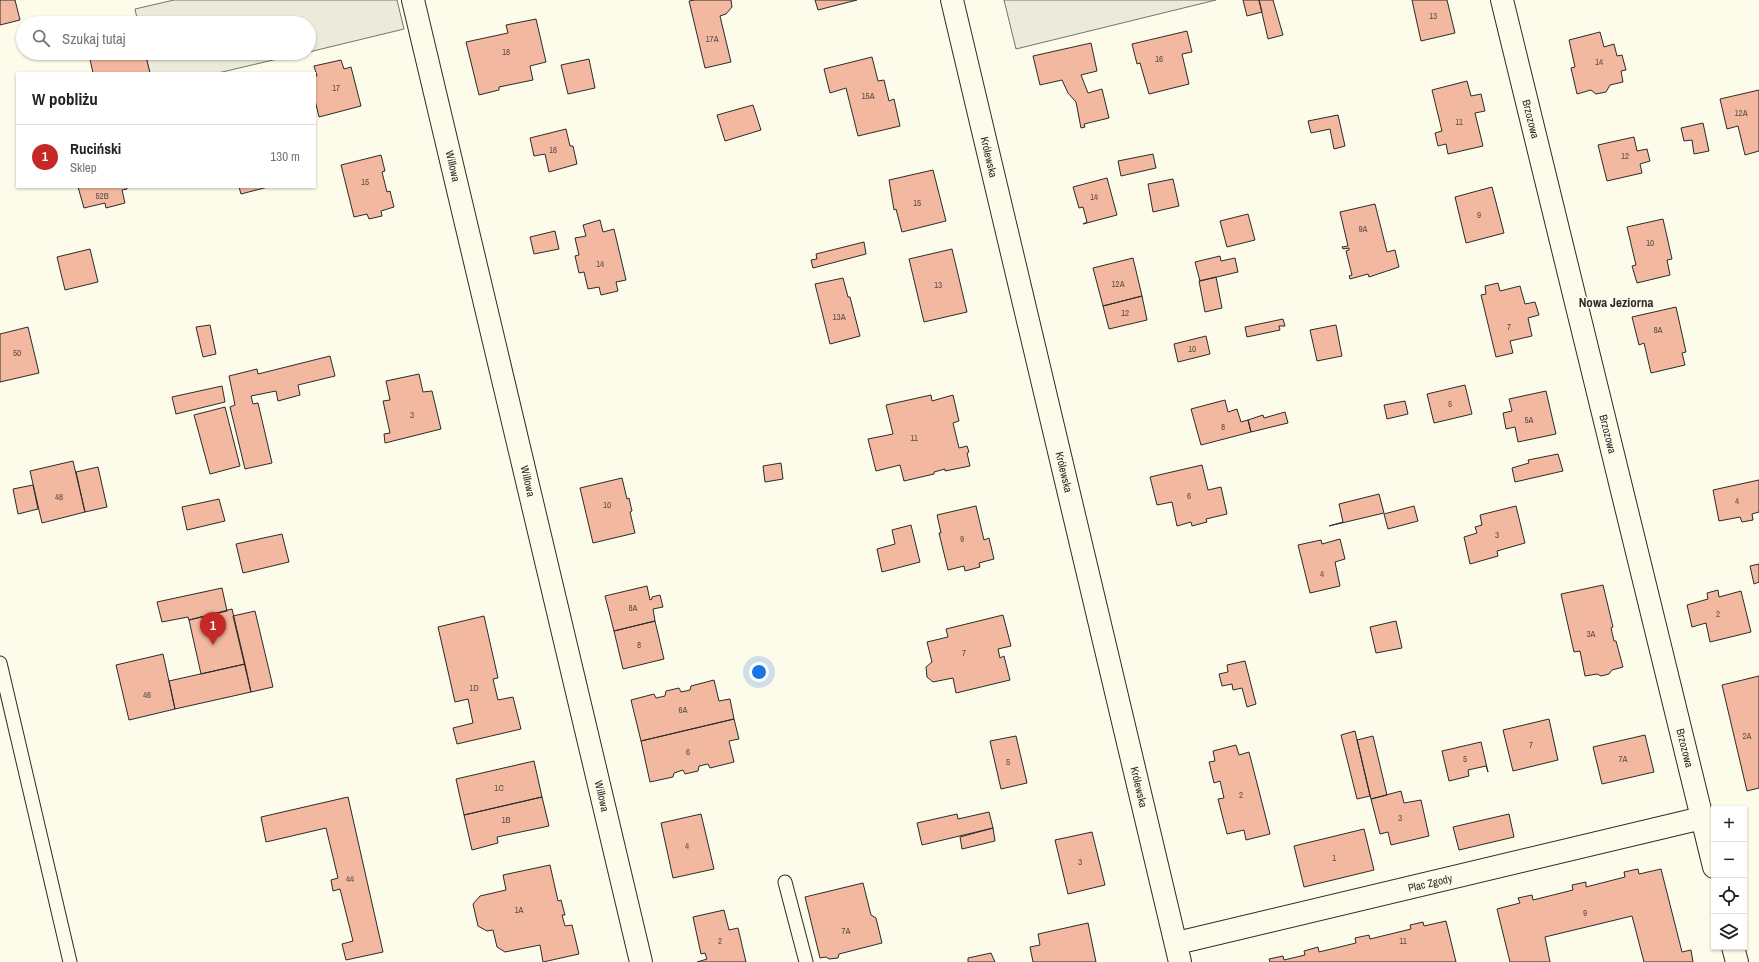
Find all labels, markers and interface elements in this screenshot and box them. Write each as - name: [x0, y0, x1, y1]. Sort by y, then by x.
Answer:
- house number: 13: [1429, 10, 1437, 22]
- search box: [16, 16, 316, 60]
- icon: search: [30, 27, 52, 49]
- text: Szukaj tutaj: [62, 28, 126, 49]
- house number: 17A: [705, 33, 719, 45]
- house number: 18: [502, 46, 510, 58]
- house number: 16: [1155, 53, 1163, 65]
- house number: 14: [1595, 56, 1603, 68]
- house number: 17: [332, 82, 340, 94]
- text: W pobliżu: [32, 87, 98, 110]
- house number: 15A: [861, 90, 875, 102]
- street label: Brzozowa: [1519, 98, 1543, 140]
- house number: 12A: [1734, 107, 1748, 119]
- house number: 11: [1455, 116, 1463, 128]
- street label: Królewska: [977, 135, 1001, 179]
- text: Ruciński: [70, 138, 121, 159]
- house number: 16: [549, 144, 557, 156]
- text: 1: [42, 148, 48, 165]
- text: 130 m: [270, 148, 300, 165]
- street label: Willowa: [443, 149, 463, 183]
- house number: 12: [1621, 150, 1629, 162]
- text: Sklep: [70, 159, 97, 176]
- house number: 15: [361, 176, 369, 188]
- house number: 52B: [95, 190, 109, 202]
- house number: 14: [1090, 191, 1098, 203]
- house number: 15: [913, 197, 921, 209]
- house number: 9: [1477, 209, 1481, 221]
- house number: 9A: [1358, 223, 1368, 235]
- house number: 10: [1646, 237, 1654, 249]
- house number: 14: [596, 258, 604, 270]
- house number: 12A: [1111, 278, 1125, 290]
- house number: 13: [934, 279, 942, 291]
- district label: Nowa Jeziorna: [1579, 294, 1653, 311]
- house number: 12: [1121, 307, 1129, 319]
- house number: 13A: [832, 311, 846, 323]
- house number: 7: [1507, 321, 1511, 333]
- house number: 8A: [1653, 324, 1663, 336]
- house number: 10: [1188, 343, 1196, 355]
- house number: 50: [13, 347, 21, 359]
- house number: 5: [1448, 398, 1452, 410]
- house number: 3: [410, 409, 414, 421]
- street label: Brzozowa: [1596, 413, 1620, 455]
- house number: 5A: [1524, 414, 1534, 426]
- house number: 8: [1221, 421, 1225, 433]
- house number: 11: [910, 432, 918, 444]
- street label: Królewska: [1052, 450, 1076, 494]
- street label: Willowa: [518, 464, 538, 498]
- house number: 6: [1187, 490, 1191, 502]
- house number: 48: [55, 491, 63, 503]
- house number: 4: [1735, 495, 1739, 507]
- house number: 10: [603, 499, 611, 511]
- house number: 3: [1495, 529, 1499, 541]
- house number: 9: [960, 533, 964, 545]
- house number: 4: [1320, 568, 1324, 580]
- house number: 8A: [628, 602, 638, 614]
- house number: 2: [1716, 608, 1720, 620]
- pin: 1: [200, 612, 226, 645]
- house number: 3A: [1586, 628, 1596, 640]
- house number: 8: [637, 639, 641, 651]
- house number: 7: [962, 647, 966, 659]
- your location: [749, 662, 769, 682]
- house number: 1D: [469, 682, 479, 694]
- house number: 46: [143, 689, 151, 701]
- house number: 6A: [678, 704, 688, 716]
- street label: Brzozowa: [1673, 727, 1697, 769]
- house number: 2A: [1742, 730, 1752, 742]
- house number: 7: [1529, 739, 1533, 751]
- house number: 6: [686, 746, 690, 758]
- house number: 5: [1463, 753, 1467, 765]
- house number: 7A: [1618, 753, 1628, 765]
- house number: 5: [1006, 756, 1010, 768]
- street label: Królewska: [1127, 765, 1151, 809]
- street label: Willowa: [592, 779, 612, 813]
- house number: 1C: [494, 782, 504, 794]
- house number: 2: [1239, 789, 1243, 801]
- map controls: [1711, 806, 1747, 950]
- button: +: [1711, 806, 1747, 842]
- house number: 3: [1398, 812, 1402, 824]
- house number: 1B: [501, 814, 511, 826]
- house number: 4: [685, 840, 689, 852]
- button: −: [1711, 842, 1747, 878]
- house number: 1: [1332, 852, 1336, 864]
- house number: 3: [1078, 856, 1082, 868]
- street label: Plac Zgody: [1406, 871, 1454, 895]
- house number: 44: [346, 873, 354, 885]
- button: locate: [1711, 878, 1747, 914]
- house number: 1A: [514, 904, 524, 916]
- house number: 9: [1583, 907, 1587, 919]
- button: layers: [1711, 914, 1747, 950]
- house number: 7A: [841, 925, 851, 937]
- house number: 2: [718, 935, 722, 947]
- house number: 11: [1399, 935, 1407, 947]

